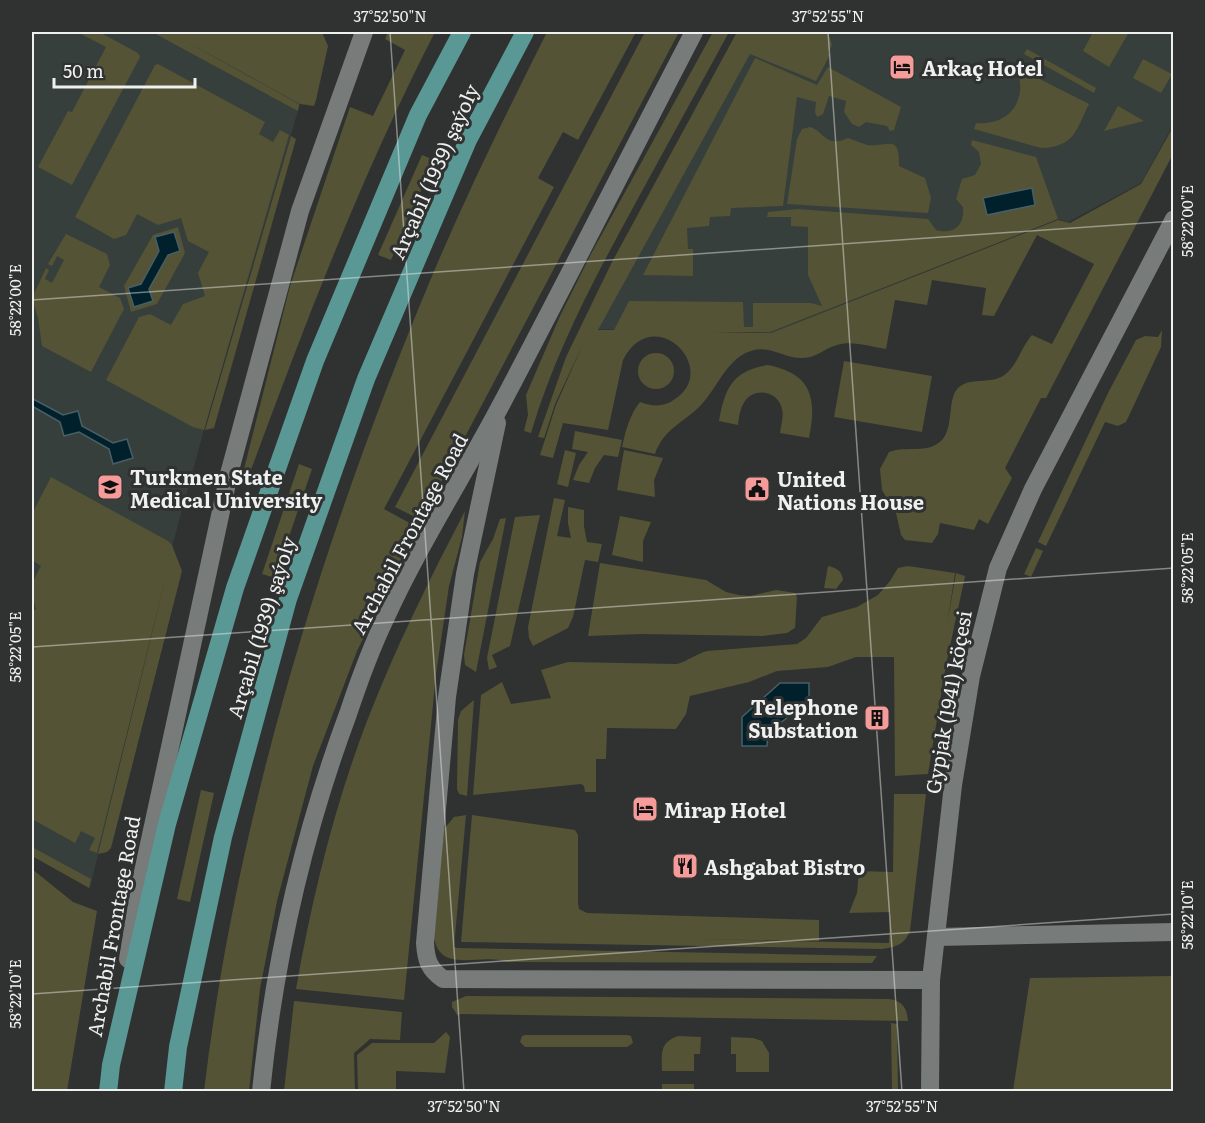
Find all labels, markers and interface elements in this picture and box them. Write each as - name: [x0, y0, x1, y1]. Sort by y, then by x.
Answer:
- text: 37°52'50"N: [353, 4, 427, 27]
- text: 37°52'55"N: [792, 4, 864, 27]
- scale bar: [54, 51, 195, 89]
- hotel icon: Arkaç Hotel: [887, 52, 917, 82]
- place label: Arkaç Hotel: [922, 52, 1043, 82]
- text: 50 m: [63, 57, 104, 84]
- street label: Arçabil (1939) şaýoly: [381, 78, 485, 263]
- text: 58°22'00"E: [1175, 185, 1198, 257]
- text: 58°22'00"E: [3, 264, 26, 336]
- street label: Archabil Frontage Road: [342, 427, 474, 639]
- place label: Turkmen State Medical University: [130, 461, 323, 514]
- place label: United Nations House: [777, 463, 924, 516]
- school or university icon: Turkmen State Medical University: [95, 472, 125, 502]
- public building icon: United Nations House: [742, 474, 772, 504]
- street label: Arçabil (1939) şaýoly: [218, 532, 302, 722]
- text: 58°22'05"E: [1175, 532, 1198, 604]
- street label: Gypjak (1941) köçesi: [916, 608, 978, 796]
- text: 58°22'05"E: [3, 611, 26, 683]
- place label: Telephone Substation: [748, 691, 858, 744]
- building icon: Telephone Substation: [862, 703, 892, 733]
- hotel icon: Mirap Hotel: [630, 794, 660, 824]
- place label: Mirap Hotel: [664, 794, 786, 824]
- street label: Archabil Frontage Road: [78, 813, 146, 1039]
- restaurant icon: Ashgabat Bistro: [670, 851, 700, 881]
- place label: Ashgabat Bistro: [704, 851, 865, 881]
- text: 58°22'10"E: [1175, 880, 1198, 950]
- text: 58°22'10"E: [3, 959, 26, 1029]
- text: 37°52'50"N: [427, 1094, 501, 1117]
- text: 37°52'55"N: [866, 1094, 938, 1117]

